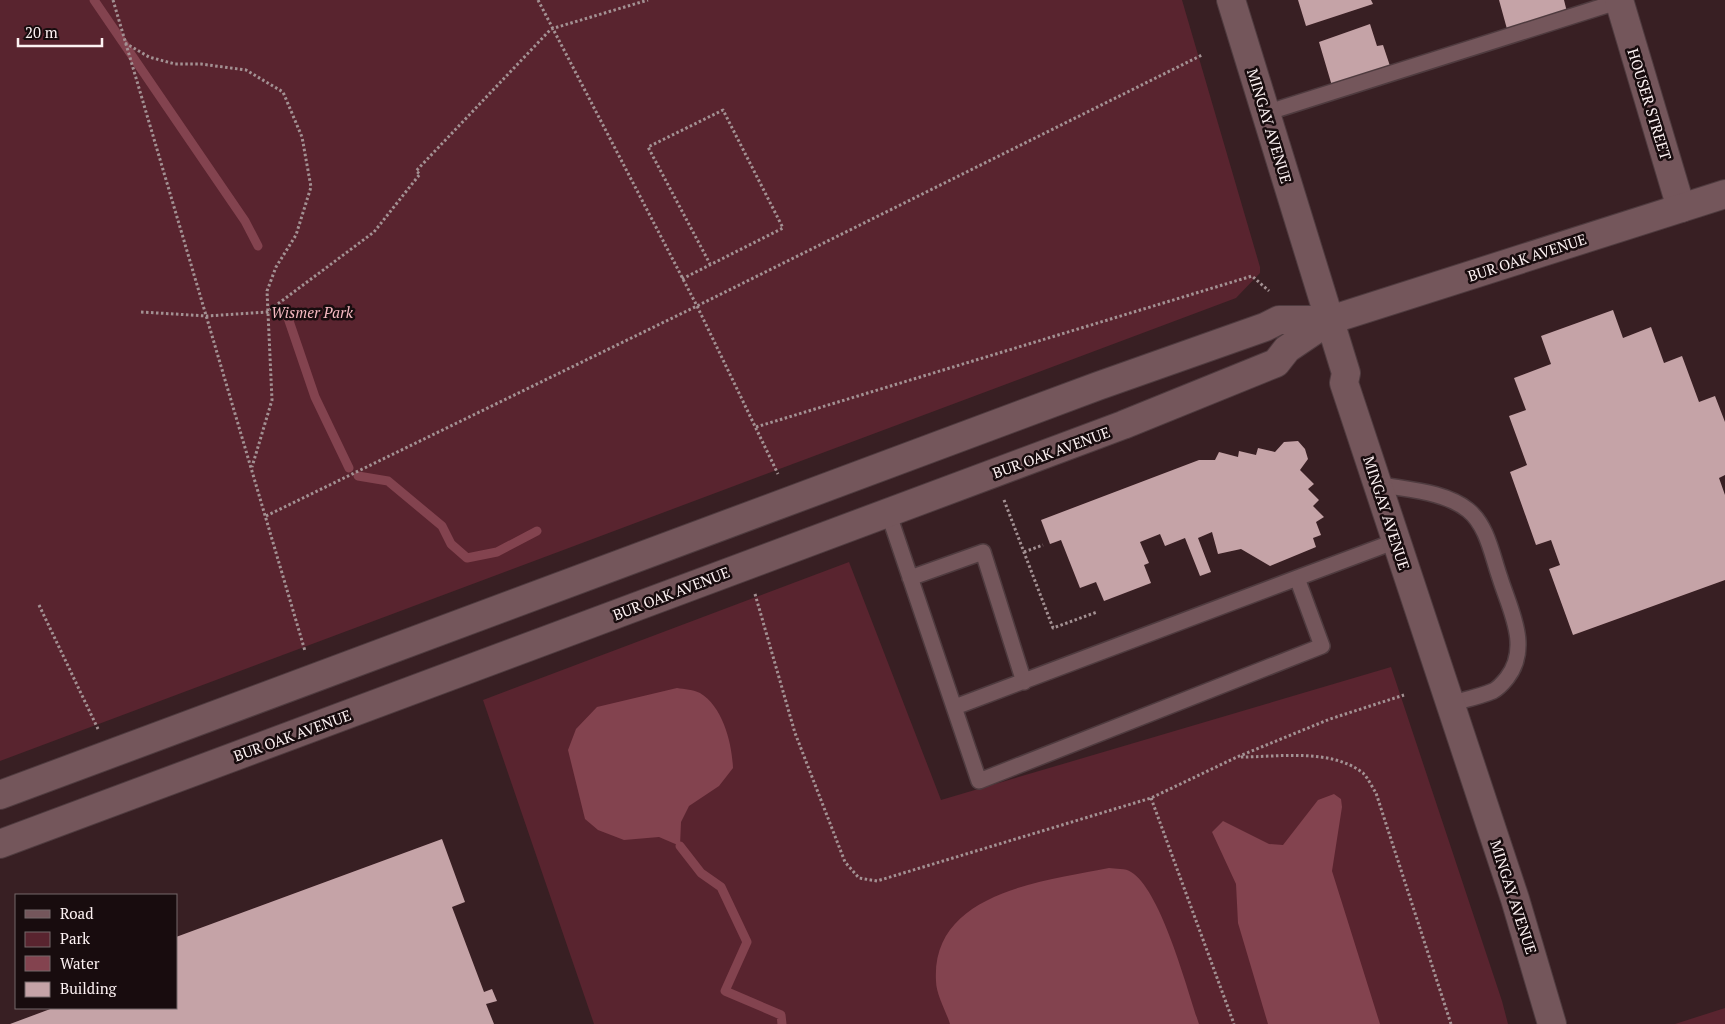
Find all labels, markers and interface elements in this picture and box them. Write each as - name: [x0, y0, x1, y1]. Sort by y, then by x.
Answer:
- scale bar: [18, 15, 101, 47]
- text: 20 m: [25, 22, 58, 42]
- street label: HOUSER STREET: [1624, 46, 1676, 162]
- street label: MINGAY AVENUE: [1243, 66, 1297, 186]
- street label: BUR OAK AVENUE: [1465, 228, 1589, 286]
- park label: Wismer Park: [271, 302, 354, 322]
- street label: BUR OAK AVENUE: [990, 421, 1112, 483]
- street label: MINGAY AVENUE: [1359, 453, 1415, 573]
- street label: BUR OAK AVENUE: [610, 562, 732, 624]
- street label: BUR OAK AVENUE: [231, 704, 353, 766]
- street label: MINGAY AVENUE: [1486, 837, 1542, 957]
- legend: [15, 894, 178, 1009]
- text: Road: [60, 903, 93, 923]
- text: Park: [60, 928, 90, 948]
- text: Water: [60, 953, 100, 973]
- text: Building: [60, 978, 118, 998]

